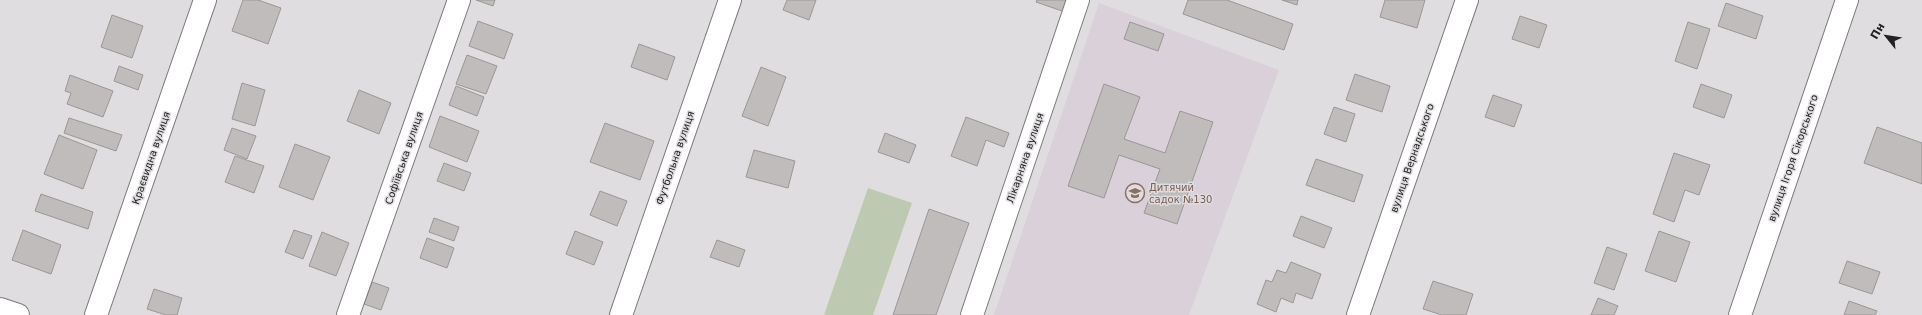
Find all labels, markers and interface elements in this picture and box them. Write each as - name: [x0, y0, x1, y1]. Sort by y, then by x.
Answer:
- north arrow: [1866, 16, 1906, 56]
- text: Пн: [1868, 21, 1888, 42]
- street label: вулиця Ігоря Сікорського: [1766, 93, 1820, 223]
- street label: вулиця Вернадського: [1388, 102, 1436, 214]
- street label: Краєвидна вулиця: [130, 110, 172, 206]
- street label: Софіївська вулиця: [383, 110, 425, 206]
- street label: Футбольна вулиця: [654, 110, 696, 206]
- street label: Лікарняна вулиця: [1004, 111, 1046, 205]
- school or university icon: Дитячий садок №130: [1124, 182, 1146, 204]
- place label: Дитячий садок №130: [1149, 182, 1212, 205]

